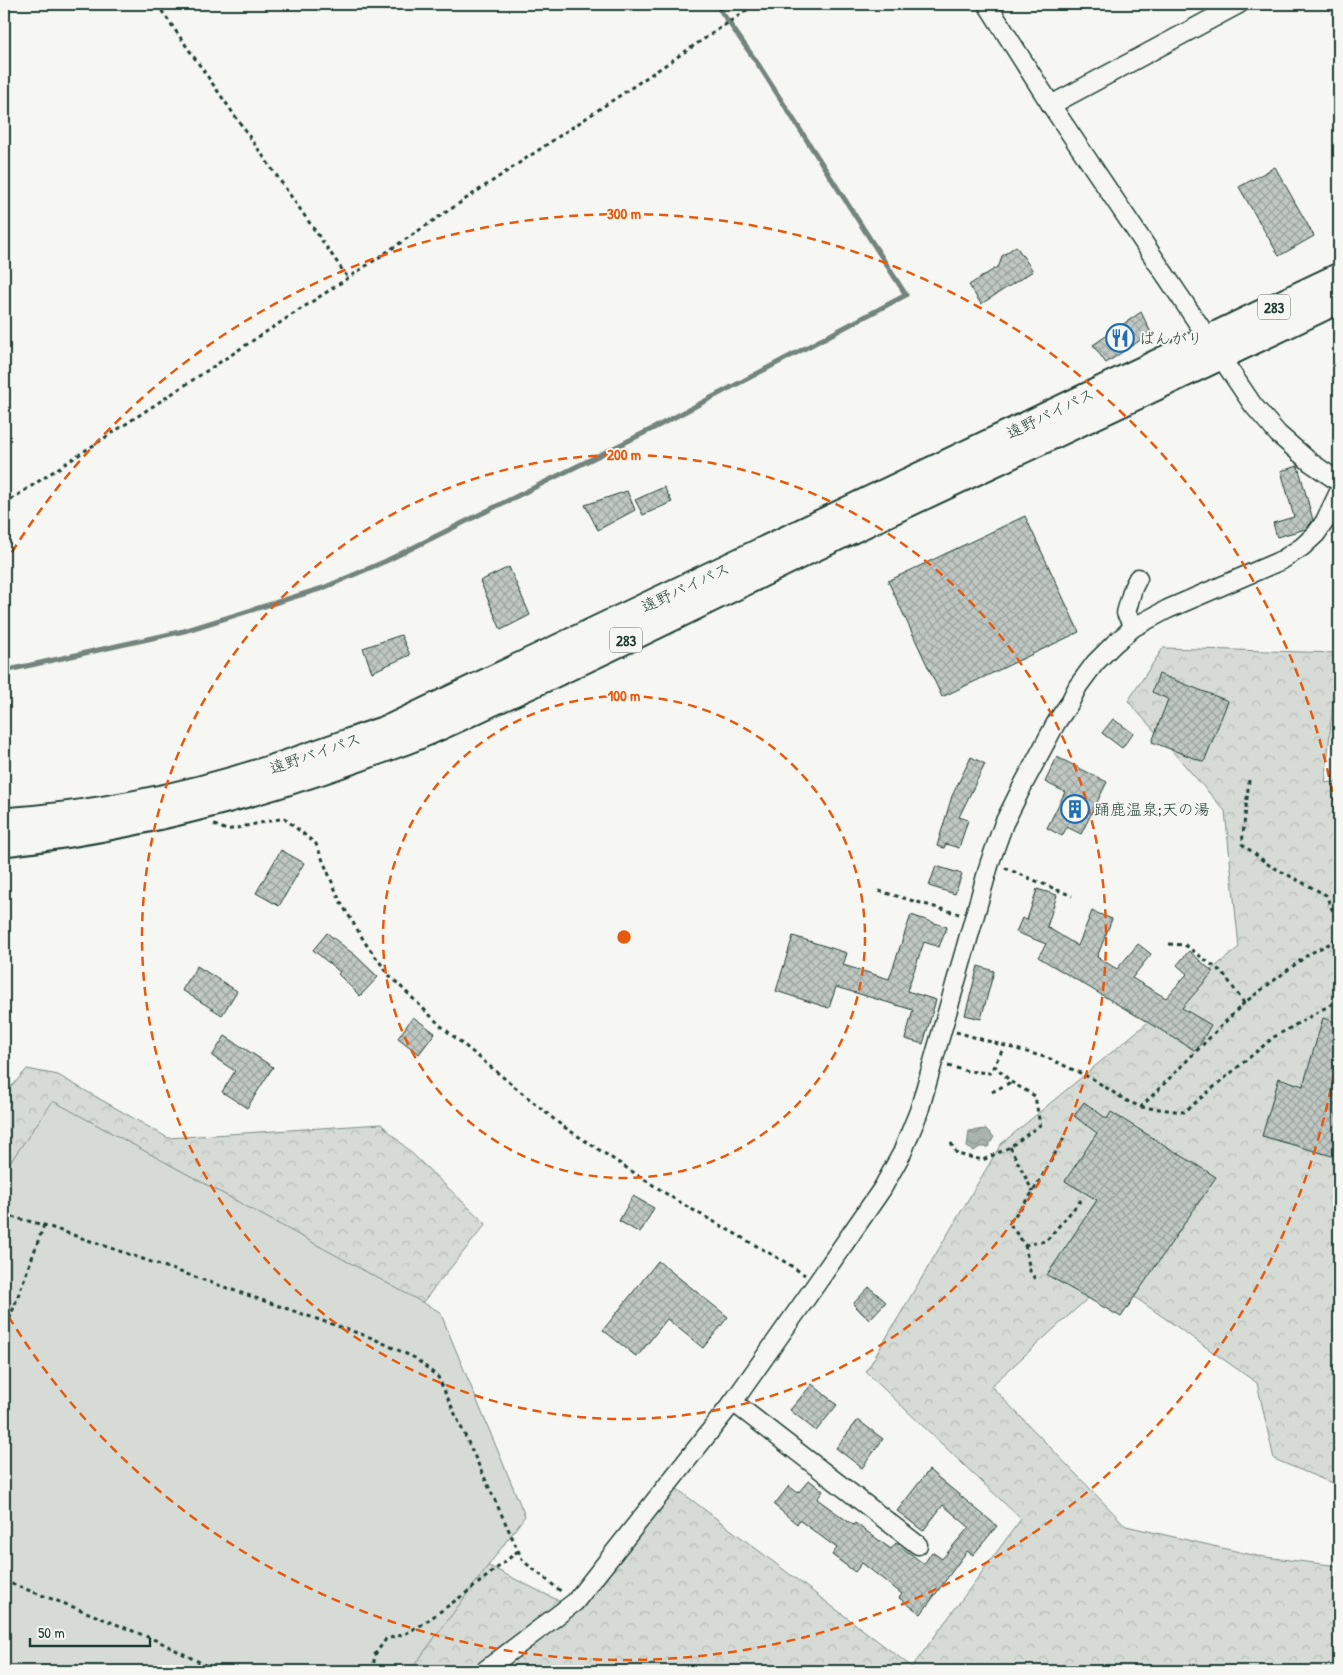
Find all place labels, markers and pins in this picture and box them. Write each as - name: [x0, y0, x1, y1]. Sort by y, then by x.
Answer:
- restaurant icon: ばんがり: [1105, 323, 1135, 353]
- place label: ばんがり: [1139, 327, 1203, 349]
- building icon: 踊鹿温泉;天の湯: [1060, 794, 1090, 824]
- place label: 踊鹿温泉;天の湯: [1094, 798, 1210, 820]
- centre of rings: [615, 928, 633, 946]

